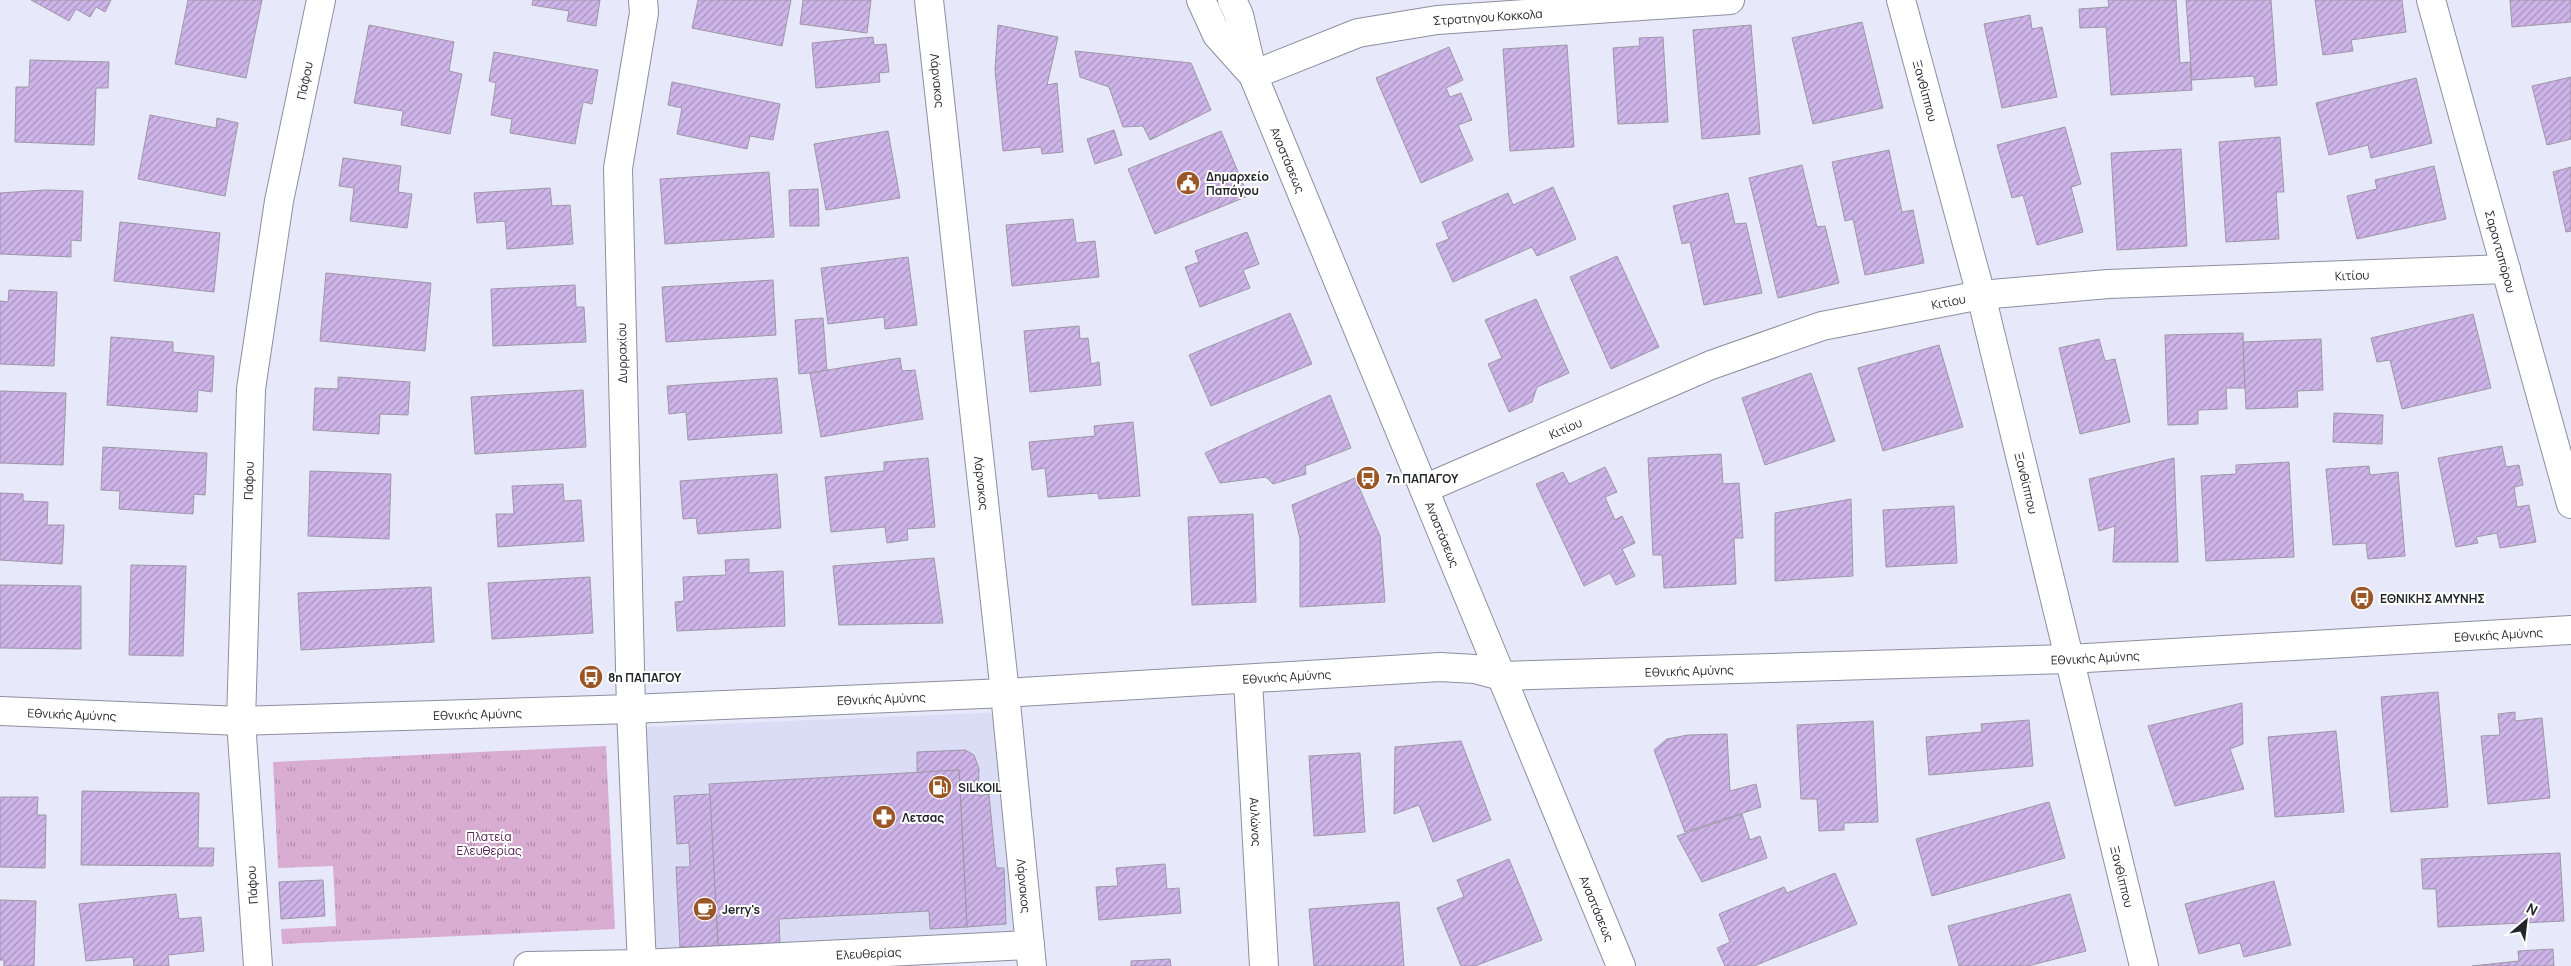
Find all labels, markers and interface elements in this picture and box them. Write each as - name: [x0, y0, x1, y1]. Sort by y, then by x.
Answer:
- street label: Στρατηγου Κοκκολα: [1432, 4, 1543, 29]
- street label: Λάρνακος: [926, 53, 949, 109]
- street label: Ξανθίππου: [1909, 58, 1942, 123]
- street label: Πάφου: [292, 60, 316, 101]
- street label: Αναστάσεως: [1267, 124, 1309, 196]
- place label: Δημαρχείο Παπάγου: [1206, 168, 1269, 199]
- public building icon: Δημαρχείο Παπάγου: [1175, 170, 1201, 196]
- street label: Σαρανταπόρου: [2481, 208, 2520, 295]
- street label: Κιτίου: [2334, 266, 2370, 284]
- street label: Κιτίου: [1930, 290, 1967, 313]
- street label: Δυρραχίου: [613, 323, 631, 383]
- street label: Κιτίου: [1546, 413, 1585, 443]
- street label: Ξανθίππου: [2011, 450, 2042, 516]
- street label: Λάρνακος: [971, 455, 993, 511]
- street label: Πάφου: [239, 461, 257, 500]
- bus stop icon: 7η ΠΑΠΑΓΟΥ: [1355, 465, 1381, 491]
- place label: 7η ΠΑΠΑΓΟΥ: [1386, 470, 1459, 487]
- street label: Αναστάσεως: [1421, 499, 1464, 570]
- bus stop icon: ΕΘΝΙΚΗΣ ΑΜΥΝΗΣ: [2349, 585, 2375, 611]
- place label: ΕΘΝΙΚΗΣ ΑΜΥΝΗΣ: [2380, 590, 2485, 607]
- street label: Εθνικής Αμύνης: [2454, 623, 2544, 645]
- street label: Εθνικής Αμύνης: [2051, 646, 2140, 668]
- street label: Εθνικής Αμύνης: [1645, 661, 1734, 680]
- bus stop icon: 8η ΠΑΠΑΓΟΥ: [578, 664, 604, 690]
- street label: Εθνικής Αμύνης: [1242, 665, 1332, 687]
- place label: 8η ΠΑΠΑΓΟΥ: [608, 669, 682, 686]
- street label: Εθνικής Αμύνης: [837, 688, 927, 709]
- street label: Εθνικής Αμύνης: [27, 704, 117, 724]
- street label: Εθνικής Αμύνης: [433, 704, 523, 724]
- fuel station icon: SILKOIL: [927, 774, 953, 800]
- place label: SILKOIL: [958, 779, 1002, 796]
- street label: Αυλώνος: [1246, 797, 1266, 847]
- pharmacy icon: Λετσας: [871, 804, 897, 830]
- place label: Λετσας: [902, 809, 944, 826]
- park label: Πλατεία Ελευθερίας: [456, 828, 522, 859]
- street label: Ξανθίππου: [2107, 844, 2138, 909]
- street label: Λάρνακος: [1013, 858, 1035, 914]
- street label: Πάφου: [242, 865, 262, 905]
- street label: Αναστάσεως: [1576, 873, 1619, 944]
- cafe icon: Jerry's: [692, 896, 718, 922]
- north arrow: [2501, 896, 2551, 946]
- text: N: [2523, 898, 2541, 920]
- place label: Jerry's: [722, 901, 760, 918]
- street label: Ελευθερίας: [836, 943, 902, 963]

